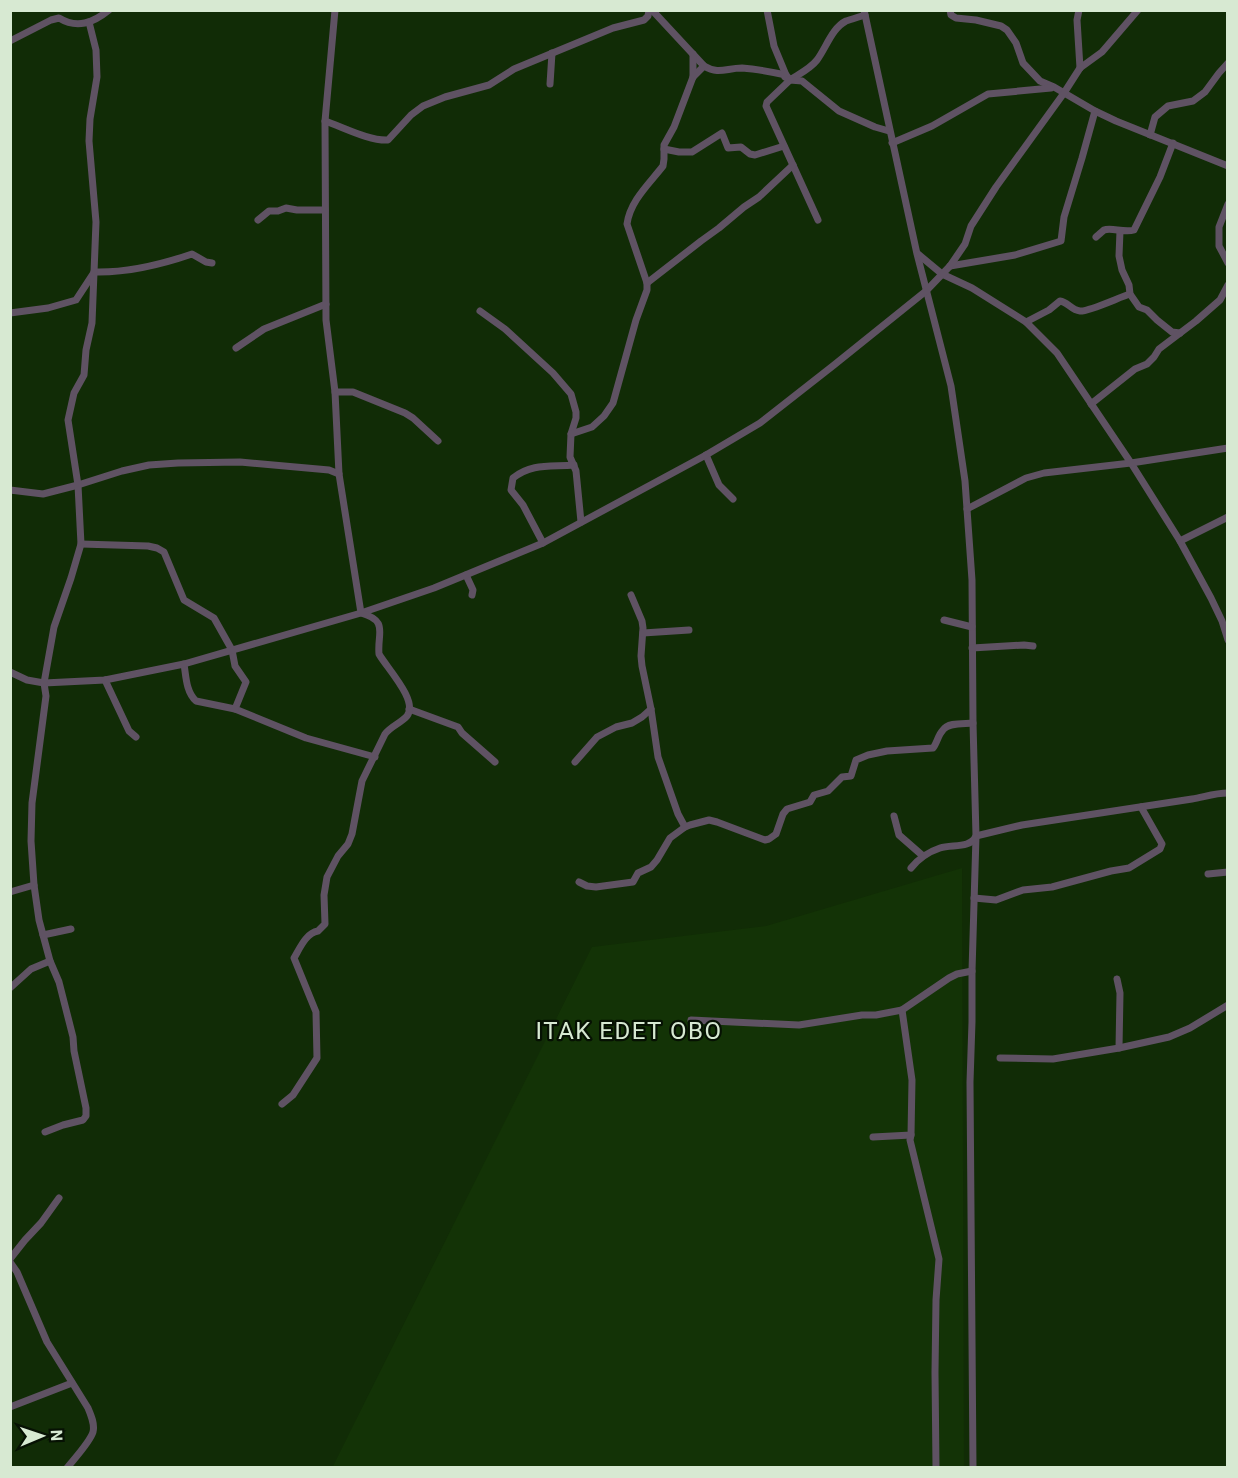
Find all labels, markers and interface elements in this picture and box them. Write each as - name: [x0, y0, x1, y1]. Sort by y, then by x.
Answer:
- district label: ITAK EDET OBO: [536, 1017, 722, 1045]
- north arrow: [12, 1406, 72, 1466]
- text: N: [47, 1430, 66, 1441]

